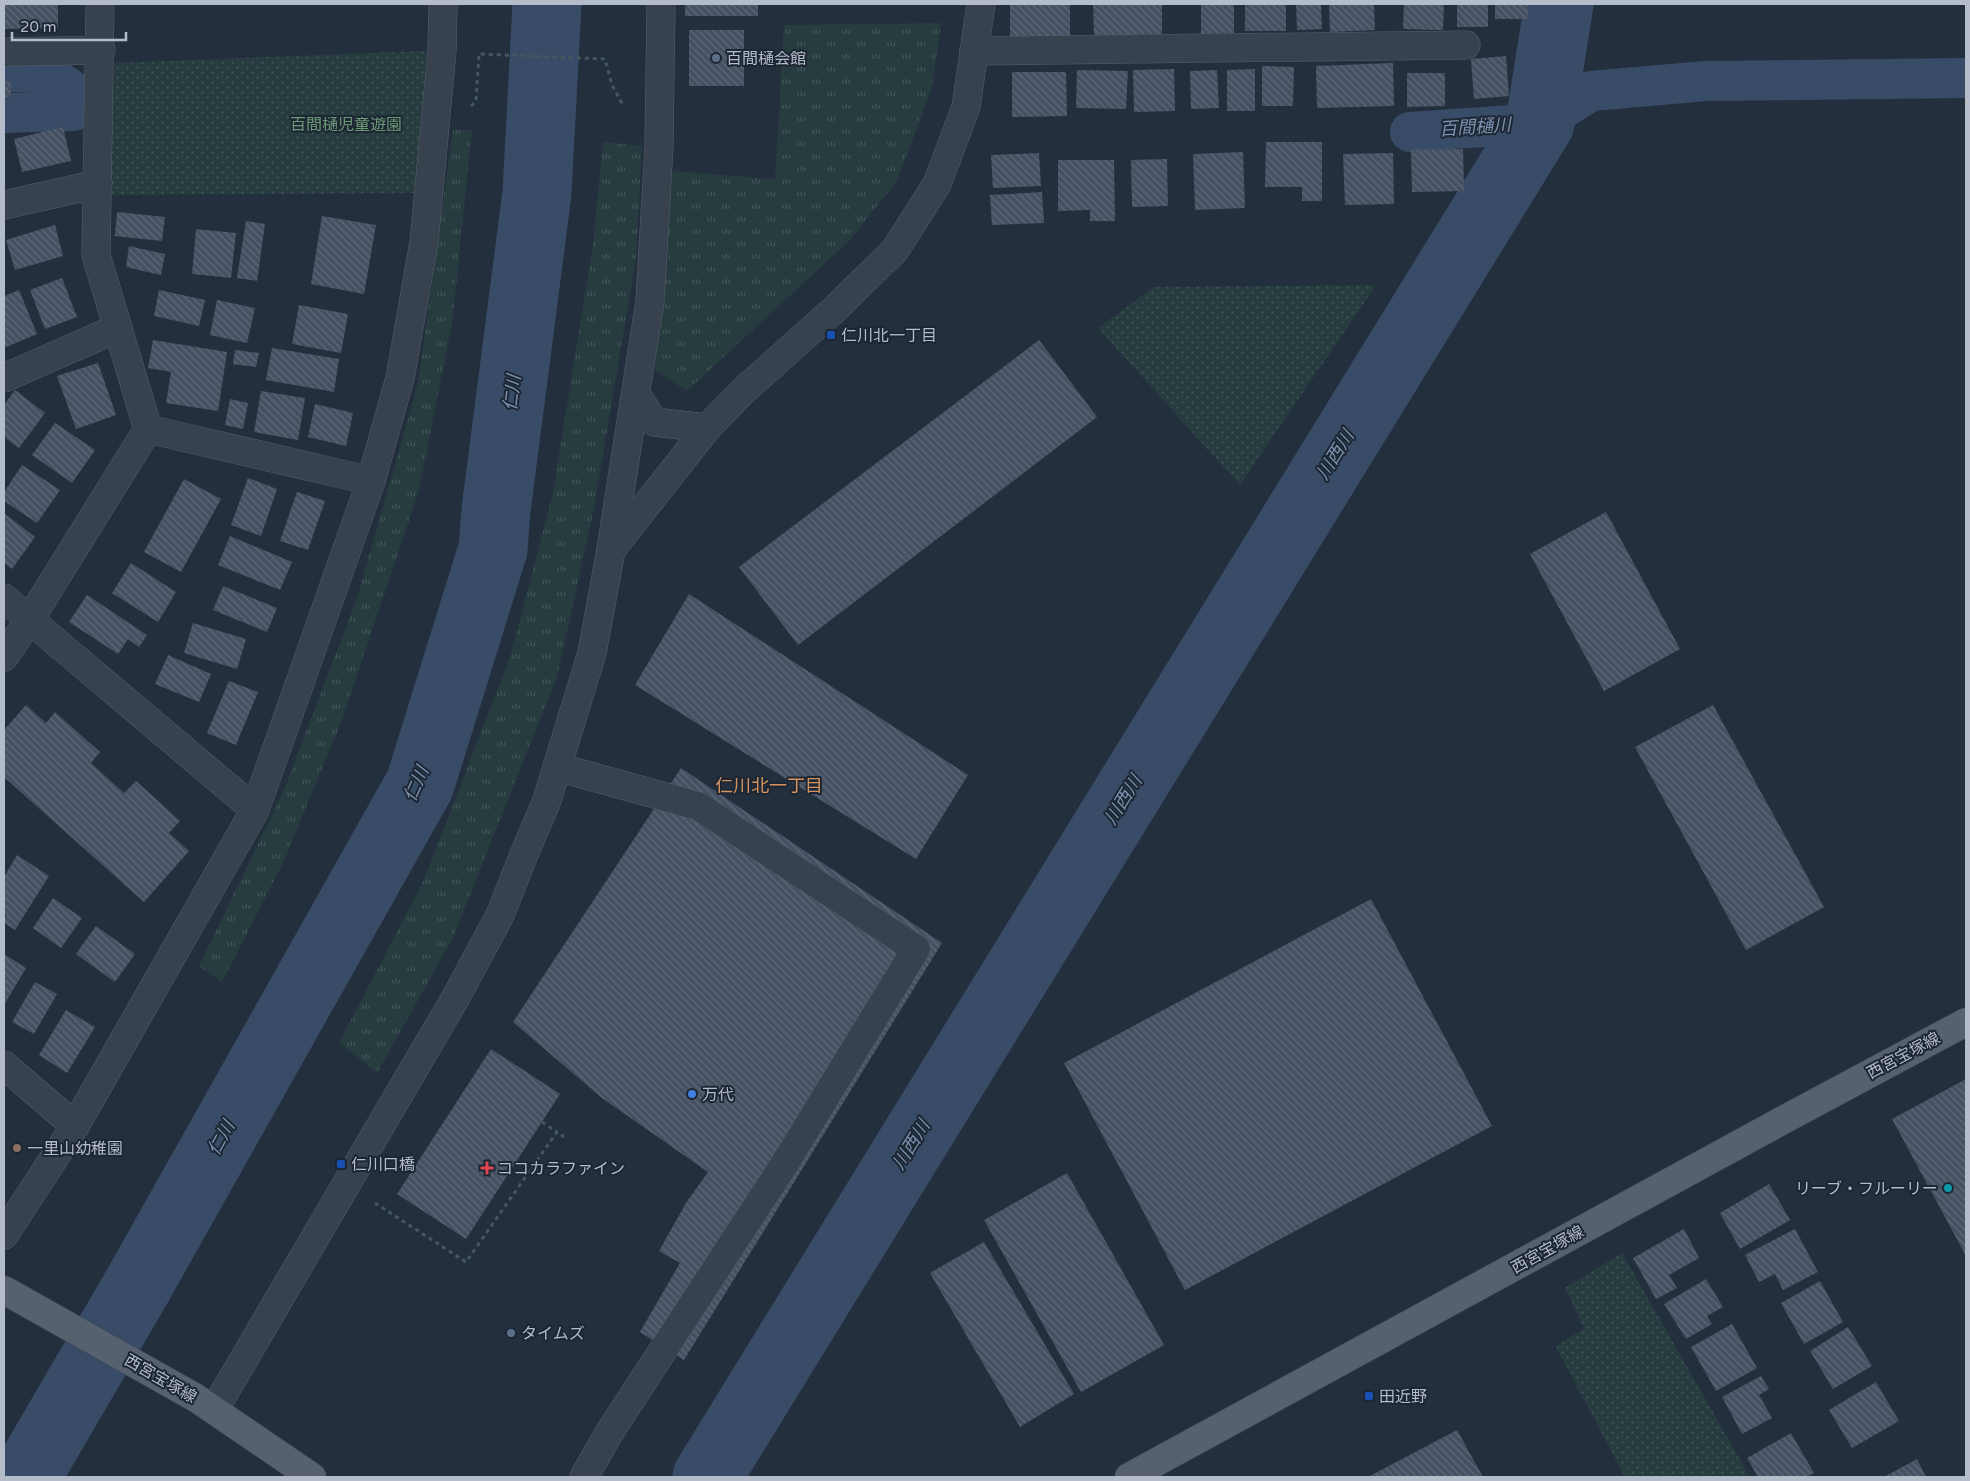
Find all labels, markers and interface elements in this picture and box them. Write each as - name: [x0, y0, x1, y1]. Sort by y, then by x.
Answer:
- scale bar: [12, 10, 126, 42]
- text: 20 m: [20, 18, 57, 36]
- place label: 百間樋会館: [726, 49, 806, 69]
- marker: 百間樋会館: [710, 52, 722, 64]
- water label: 百間樋川: [1438, 113, 1514, 140]
- park label: 百間樋児童遊園: [290, 115, 402, 135]
- place label: 仁川北一丁目: [841, 326, 937, 346]
- marker: 仁川北一丁目: [825, 329, 837, 341]
- water label: 仁川: [499, 372, 525, 412]
- water label: 川西川: [1311, 425, 1360, 484]
- water label: 仁川: [399, 761, 434, 805]
- water label: 川西川: [1099, 770, 1148, 829]
- district label: 仁川北一丁目: [715, 775, 823, 797]
- street label: 西宮宝塚線: [1863, 1028, 1943, 1083]
- place label: 万代: [702, 1085, 734, 1105]
- marker: 万代: [686, 1088, 698, 1100]
- water label: 仁川: [203, 1115, 240, 1159]
- water label: 川西川: [887, 1115, 936, 1174]
- place label: 一里山幼稚園: [27, 1139, 123, 1159]
- marker: 一里山幼稚園: [11, 1142, 23, 1154]
- place label: 仁川口橋: [351, 1155, 415, 1175]
- marker: 仁川口橋: [335, 1158, 347, 1170]
- place label: ココカラファイン: [497, 1159, 625, 1179]
- marker: ココカラファイン: [481, 1162, 493, 1174]
- place label: リーブ・フルーリー: [1795, 1179, 1938, 1199]
- marker: リーブ・フルーリー: [1942, 1182, 1954, 1194]
- street label: 西宮宝塚線: [1508, 1222, 1587, 1278]
- place label: タイムズ: [521, 1324, 585, 1344]
- marker: タイムズ: [505, 1327, 517, 1339]
- street label: 西宮宝塚線: [121, 1350, 200, 1408]
- place label: 田近野: [1379, 1387, 1427, 1407]
- marker: 田近野: [1363, 1390, 1375, 1402]

